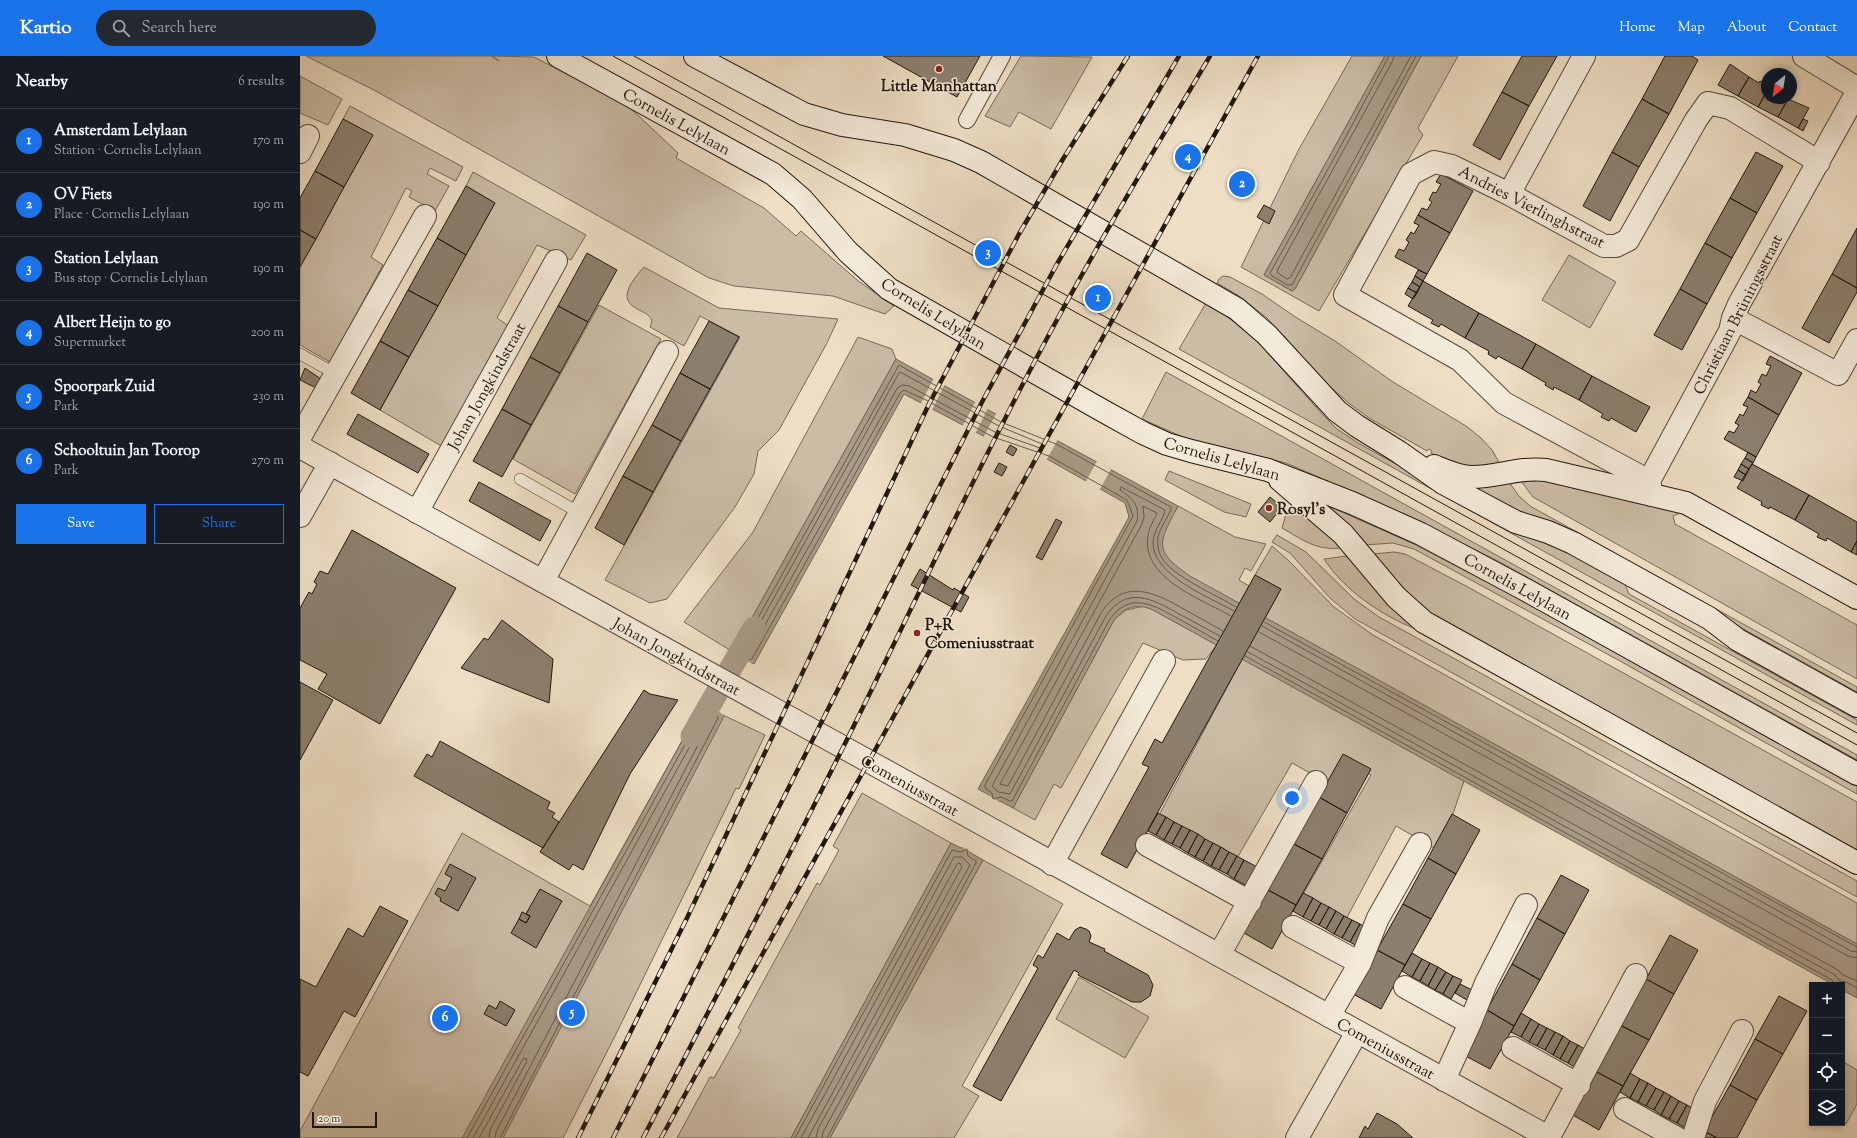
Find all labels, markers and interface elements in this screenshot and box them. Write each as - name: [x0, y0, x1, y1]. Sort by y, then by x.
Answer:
- search box: [96, 10, 376, 46]
- text: Kartio: [20, 15, 72, 42]
- icon: search: [110, 17, 132, 39]
- text: Search here: [142, 18, 217, 39]
- text: Home: [1619, 18, 1656, 38]
- text: Map: [1678, 18, 1705, 38]
- text: About: [1727, 18, 1766, 38]
- text: Contact: [1788, 18, 1837, 38]
- marker: Little Manhattan: [934, 64, 944, 74]
- north arrow: [1761, 68, 1797, 104]
- text: Nearby: [16, 70, 68, 94]
- text: 6 results: [238, 73, 284, 91]
- place label: Little Manhattan: [881, 76, 998, 99]
- street label: Cornelis Lelylaan: [618, 84, 735, 163]
- text: Amsterdam Lelylaan: [54, 121, 188, 142]
- text: 1: [27, 132, 31, 150]
- text: 170 m: [253, 132, 284, 150]
- text: Station · Cornelis Lelylaan: [54, 142, 202, 160]
- pin: 4: [1175, 142, 1201, 172]
- street label: Andries Vierlinghstraat: [1454, 161, 1609, 255]
- pin: 2: [1229, 169, 1255, 199]
- text: OV Fiets: [54, 185, 112, 206]
- text: 2: [26, 196, 32, 214]
- text: 190 m: [253, 196, 284, 214]
- text: Place · Cornelis Lelylaan: [54, 206, 189, 224]
- street label: Christiaan Brüningsstraat: [1689, 231, 1790, 399]
- pin: 3: [975, 238, 1001, 268]
- text: Station Lelylaan: [54, 249, 159, 270]
- text: 3: [26, 260, 32, 278]
- text: 190 m: [253, 260, 284, 278]
- text: Bus stop · Cornelis Lelylaan: [54, 270, 208, 288]
- street label: Cornelis Lelylaan: [875, 273, 990, 357]
- pin: 1: [1085, 283, 1111, 313]
- text: Albert Heijn to go: [54, 313, 171, 334]
- street label: Johan Jongkindstraat: [443, 319, 533, 456]
- text: 4: [26, 324, 32, 342]
- text: 200 m: [251, 324, 284, 342]
- text: Supermarket: [54, 334, 126, 352]
- text: Spoorpark Zuid: [54, 377, 155, 398]
- text: 5: [27, 388, 31, 406]
- text: 230 m: [252, 388, 284, 406]
- text: Park: [54, 398, 79, 416]
- street label: Cornelis Lelylaan: [1160, 433, 1283, 488]
- text: Schooltuin Jan Toorop: [54, 441, 200, 462]
- text: 6: [26, 452, 32, 470]
- text: 270 m: [251, 452, 284, 470]
- text: Park: [54, 462, 79, 480]
- place label: Rosyl's: [1277, 499, 1325, 522]
- marker: Rosyl's: [1264, 503, 1274, 513]
- button: Save: [16, 504, 146, 544]
- button: Share: [154, 504, 284, 544]
- street label: Cornelis Lelylaan: [1459, 549, 1576, 628]
- street label: Johan Jongkindstraat: [607, 613, 744, 703]
- place label: P+R Comeniusstraat: [925, 615, 1035, 656]
- marker: P+R Comeniusstraat: [912, 628, 922, 638]
- street label: Comeniusstraat: [856, 751, 962, 824]
- your location: [1282, 788, 1302, 808]
- map controls: [1809, 982, 1845, 1126]
- button: +: [1809, 982, 1845, 1018]
- pin: 5: [559, 998, 585, 1028]
- pin: 6: [432, 1003, 458, 1033]
- street label: Comeniusstraat: [1332, 1014, 1438, 1087]
- button: −: [1809, 1018, 1845, 1054]
- button: locate: [1809, 1054, 1845, 1090]
- button: layers: [1809, 1090, 1845, 1126]
- scale bar: [312, 1110, 377, 1129]
- text: 20 m: [318, 1111, 340, 1127]

